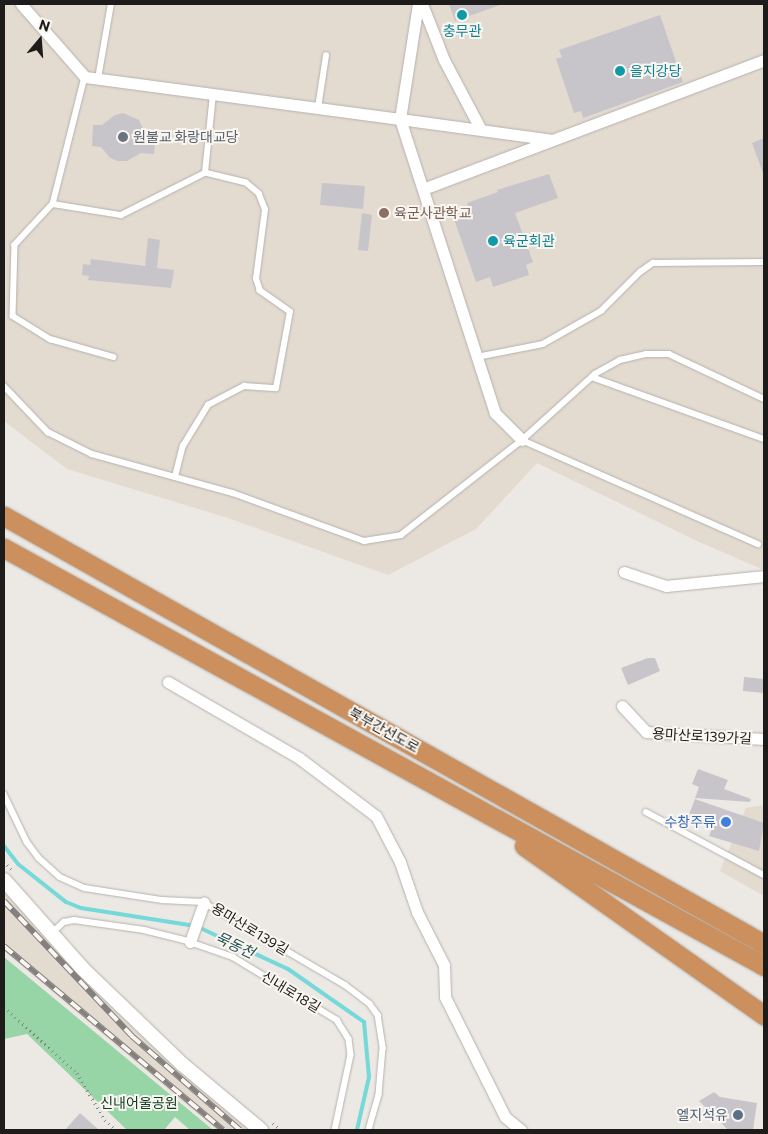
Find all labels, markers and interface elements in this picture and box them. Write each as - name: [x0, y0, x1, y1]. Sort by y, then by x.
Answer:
- marker: 충무관: [456, 9, 468, 21]
- north arrow: [15, 15, 65, 65]
- text: N: [37, 16, 52, 35]
- place label: 충무관: [443, 23, 481, 39]
- place label: 을지강당: [630, 63, 682, 79]
- marker: 을지강당: [614, 65, 626, 77]
- place label: 원불교 화랑대교당: [133, 129, 239, 145]
- marker: 원불교 화랑대교당: [117, 131, 129, 143]
- place label: 육군사관학교: [394, 205, 471, 221]
- marker: 육군사관학교: [378, 207, 390, 219]
- place label: 육군회관: [503, 233, 555, 249]
- marker: 육군회관: [487, 235, 499, 247]
- street label: 북부간선도로: [346, 704, 422, 756]
- street label: 용마산로139가길: [652, 725, 752, 747]
- place label: 수창주류: [664, 814, 716, 830]
- marker: 수창주류: [720, 816, 732, 828]
- street label: 용마산로139길: [208, 899, 292, 959]
- water label: 묵동천: [212, 928, 258, 962]
- street label: 신내로18길: [258, 968, 324, 1016]
- park label: 신내어울공원: [100, 1095, 178, 1111]
- place label: 엘지석유: [676, 1107, 728, 1123]
- marker: 엘지석유: [732, 1109, 744, 1121]

